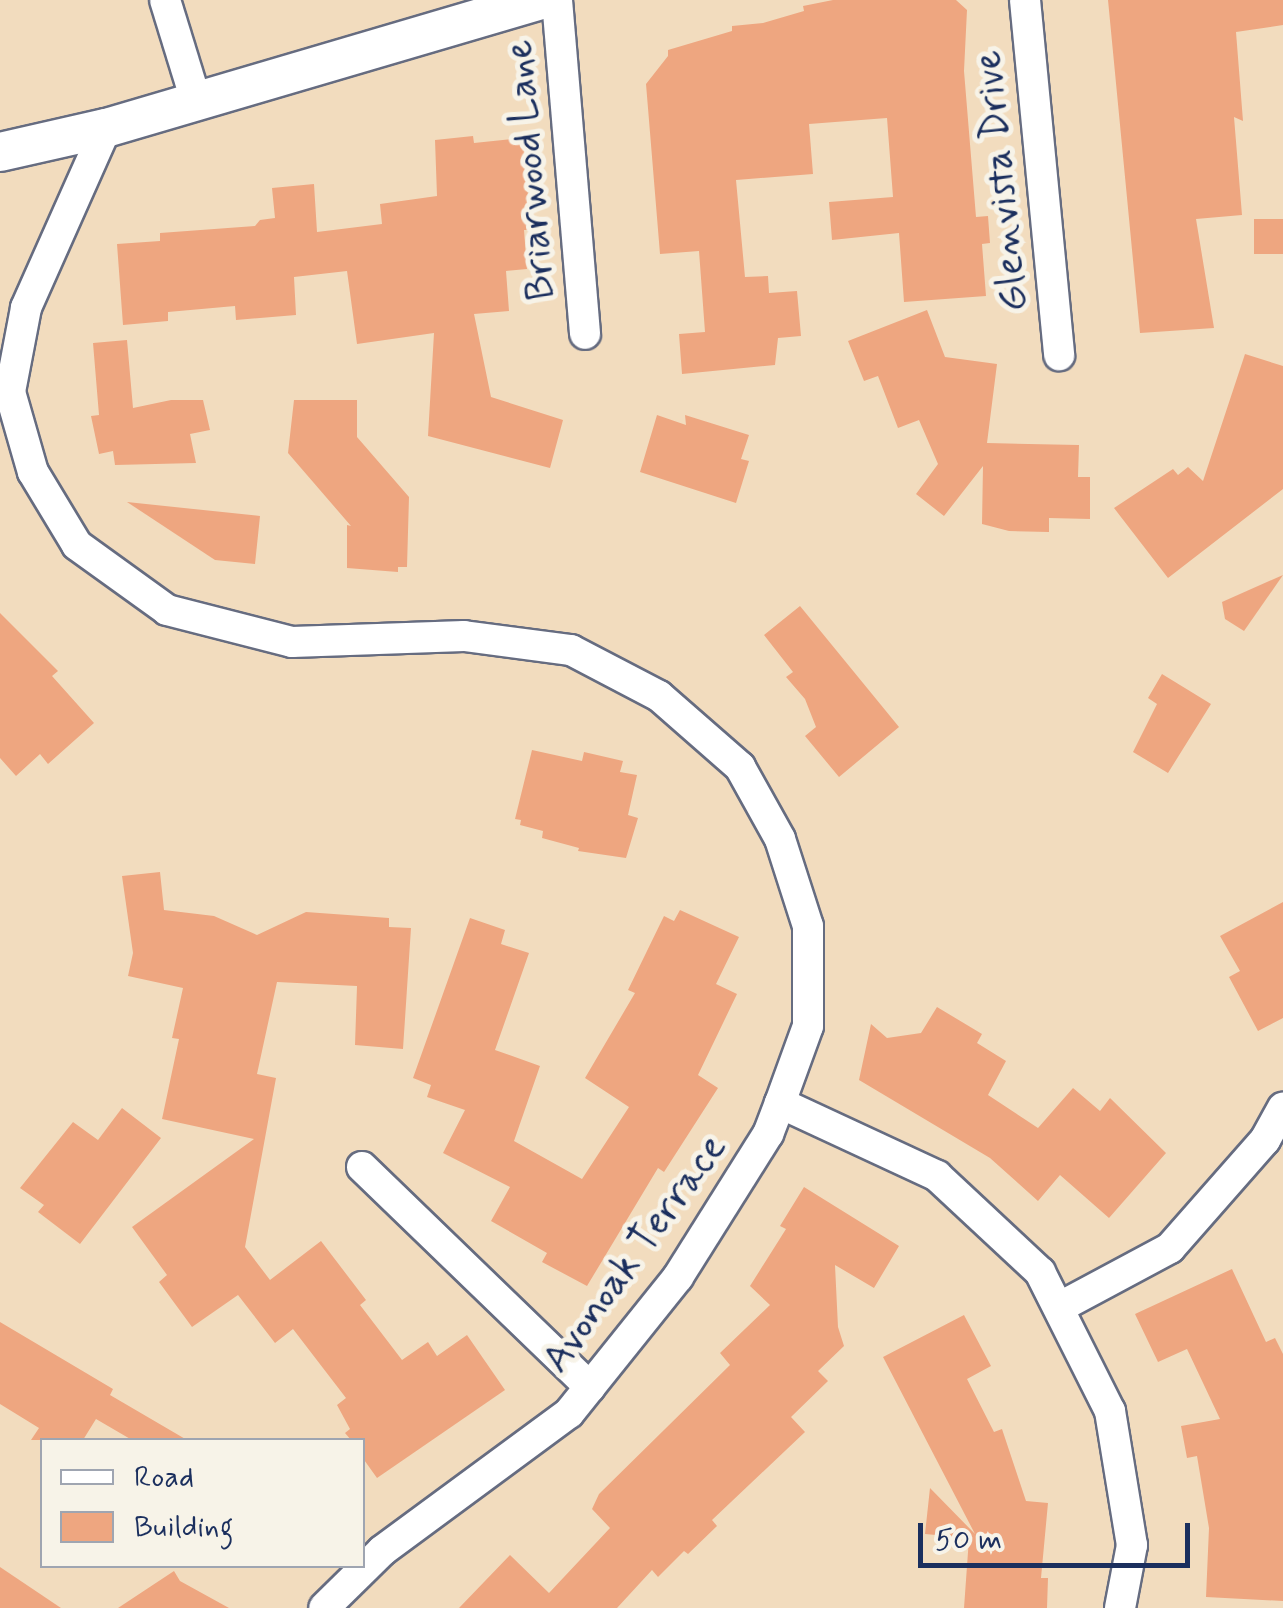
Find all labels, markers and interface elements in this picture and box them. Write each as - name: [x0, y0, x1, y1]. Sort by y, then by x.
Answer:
- street label: Briarwood Lane: [496, 36, 566, 304]
- street label: Glenvista Drive: [964, 49, 1040, 313]
- street label: Avonoak Terrace: [536, 1130, 734, 1378]
- legend: [40, 1438, 365, 1568]
- text: Road: [134, 1458, 194, 1497]
- scale bar: [923, 1503, 1196, 1565]
- text: Building: [134, 1508, 233, 1547]
- text: 50 m: [935, 1521, 1002, 1560]

